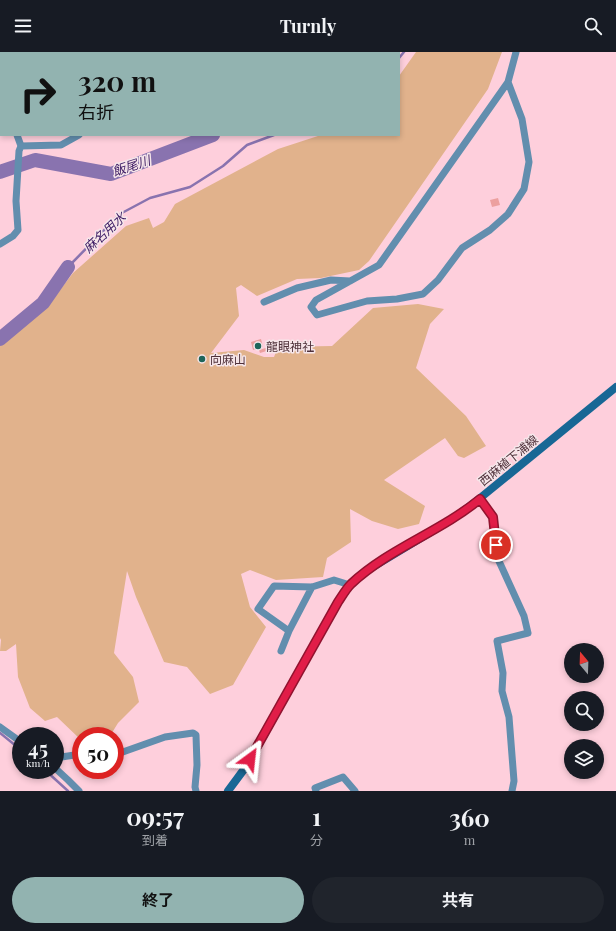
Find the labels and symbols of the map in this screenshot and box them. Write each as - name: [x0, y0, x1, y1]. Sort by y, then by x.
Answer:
- water label: 飯尾川: [110, 150, 154, 179]
- water label: 麻名用水: [79, 207, 130, 256]
- place label: 龍眼神社: [266, 338, 314, 354]
- marker: 龍眼神社: [253, 341, 263, 351]
- place label: 向麻山: [210, 351, 246, 367]
- marker: 向麻山: [197, 354, 207, 364]
- street label: 西麻植下浦線: [475, 431, 541, 489]
- pin: [479, 528, 513, 562]
- north arrow: [564, 643, 604, 683]
- speed limit sign: 50: [72, 727, 124, 779]
- position arrow: [229, 738, 271, 780]

